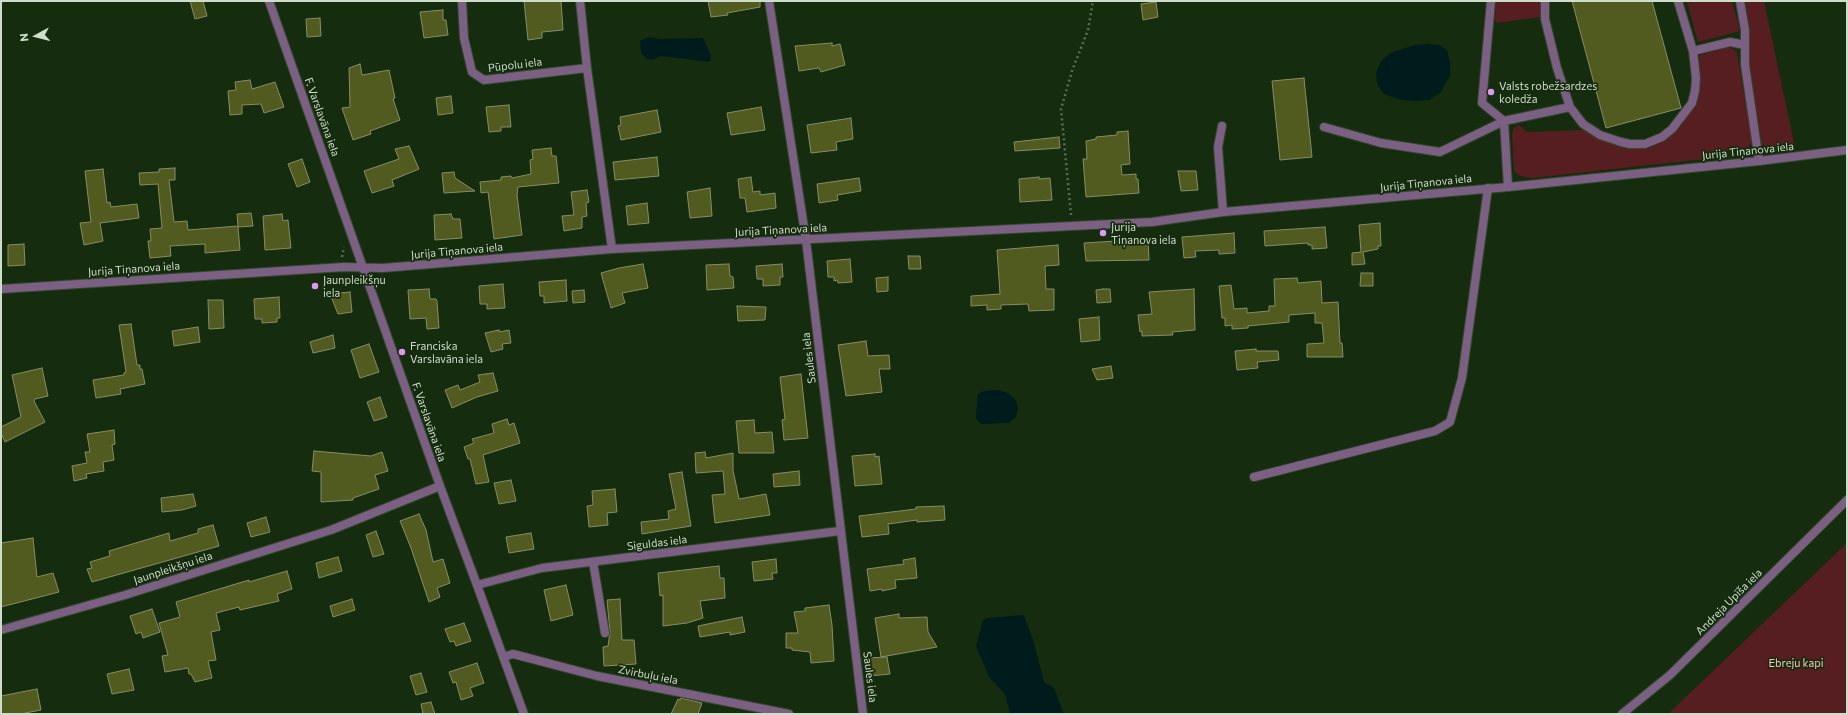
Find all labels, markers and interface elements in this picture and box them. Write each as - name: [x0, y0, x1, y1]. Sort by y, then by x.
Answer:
- north arrow: [16, 16, 56, 56]
- text: N: [17, 33, 31, 42]
- street label: Pūpolu iela: [487, 55, 543, 75]
- street label: F. Varslavāna iela: [302, 76, 342, 158]
- place label: Valsts robežsardzes koledža: [1499, 79, 1597, 105]
- marker: Valsts robežsardzes koledža: [1486, 87, 1496, 97]
- street label: Jurija Tiņanova iela: [1701, 140, 1795, 162]
- street label: Jurija Tiņanova iela: [1379, 172, 1473, 194]
- place label: Jurija Tiņanova iela: [1111, 220, 1176, 246]
- street label: Jurija Tiņanova iela: [735, 221, 827, 239]
- marker: Jurija Tiņanova iela: [1098, 228, 1108, 238]
- street label: Jurija Tiņanova iela: [410, 240, 504, 262]
- street label: Jurija Tiņanova iela: [87, 259, 181, 279]
- place label: Jaunpleikšņu iela: [323, 273, 386, 299]
- marker: Jaunpleikšņu iela: [310, 281, 320, 291]
- street label: Saules iela: [799, 332, 819, 384]
- place label: Franciska Varslavāna iela: [410, 339, 483, 365]
- marker: Franciska Varslavāna iela: [397, 347, 407, 357]
- street label: F. Varslavāna iela: [409, 381, 449, 463]
- street label: Siguldas iela: [626, 533, 688, 553]
- street label: Jaunpleikšņu iela: [132, 549, 214, 587]
- street label: Andreja Upīša iela: [1693, 566, 1765, 638]
- street label: Saules iela: [860, 651, 880, 703]
- park label: Ebreju kapi: [1768, 656, 1824, 670]
- street label: Zvirbuļu iela: [617, 663, 679, 687]

